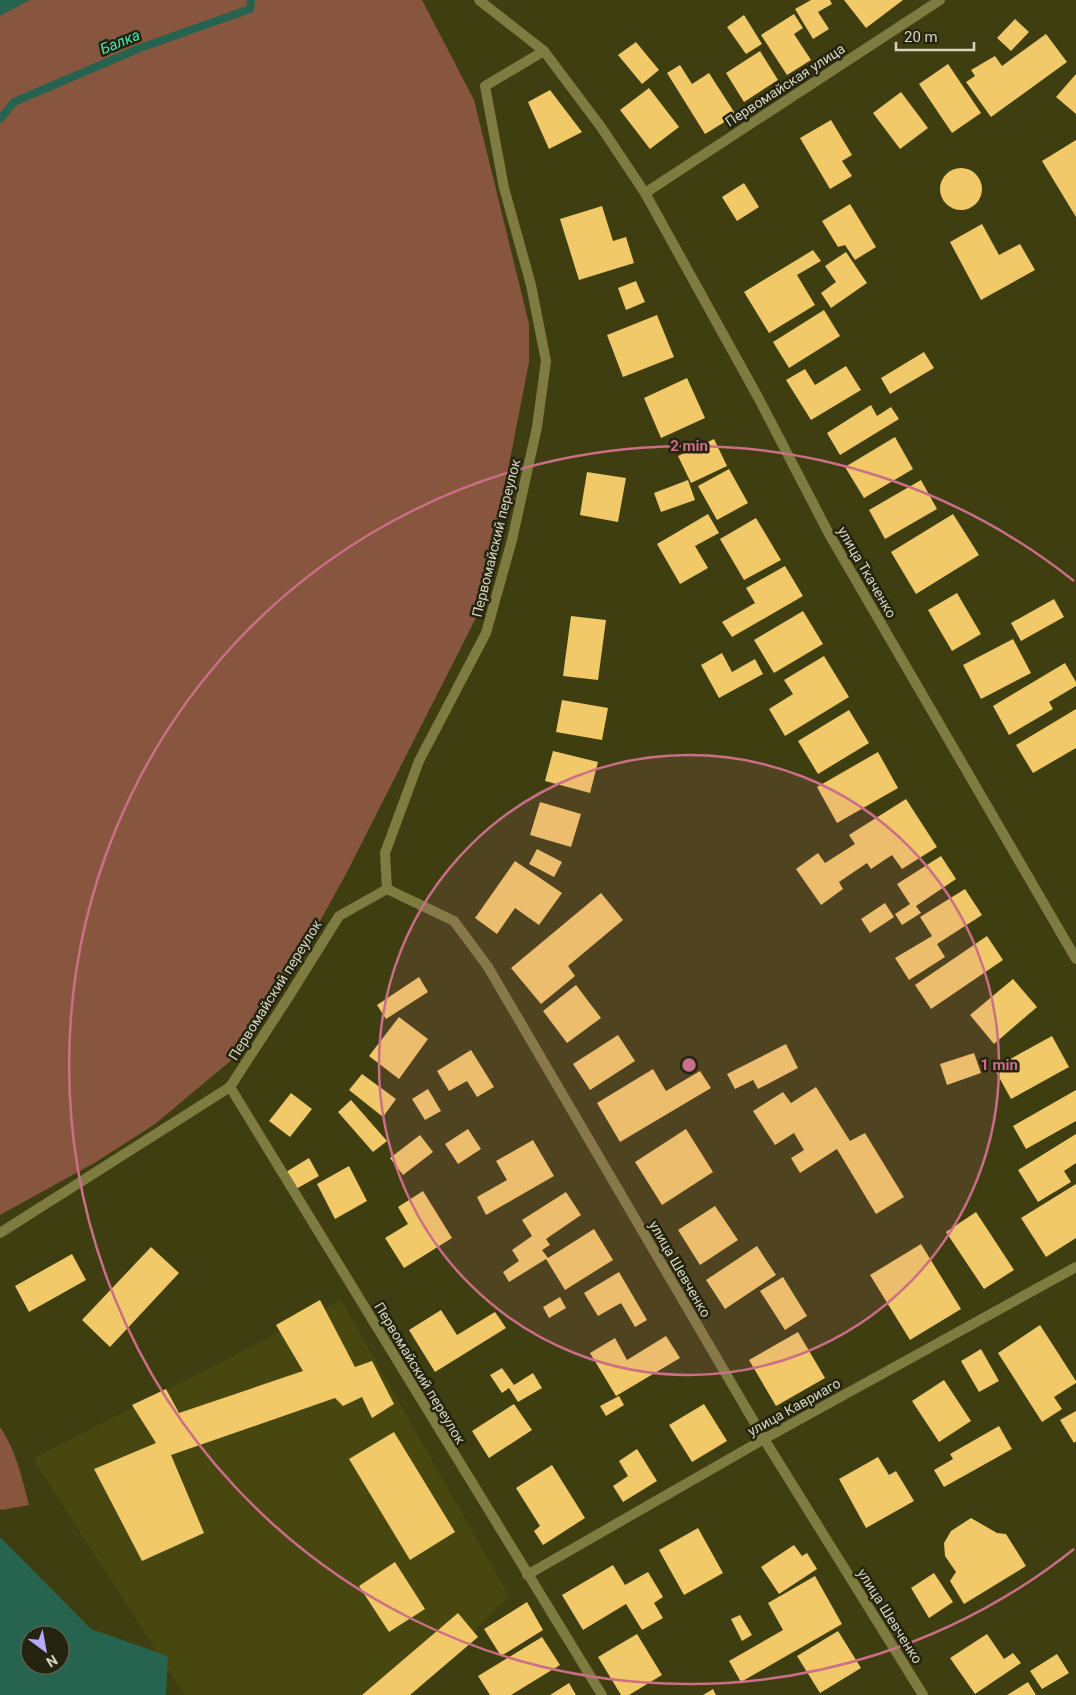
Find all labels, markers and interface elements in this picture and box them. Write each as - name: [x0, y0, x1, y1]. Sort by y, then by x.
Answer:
- scale bar: [896, 20, 974, 52]
- water label: Балка: [97, 26, 143, 58]
- text: 20 m: [904, 28, 938, 46]
- street label: Первомайская улица: [722, 40, 848, 130]
- text: 2 min: [670, 437, 708, 455]
- street label: Первомайский переулок: [469, 457, 524, 619]
- street label: улица Ткаченко: [834, 523, 900, 621]
- street label: Первомайский переулок: [225, 916, 325, 1063]
- centre of rings: [680, 1056, 698, 1074]
- text: 1 min: [980, 1056, 1018, 1074]
- street label: улица Шевченко: [646, 1218, 714, 1320]
- street label: Первомайский переулок: [371, 1299, 469, 1447]
- street label: улица Кавриаго: [745, 1375, 843, 1439]
- street label: улица Шевченко: [854, 1566, 926, 1666]
- north arrow: [20, 1625, 70, 1675]
- text: N: [43, 1652, 60, 1670]

